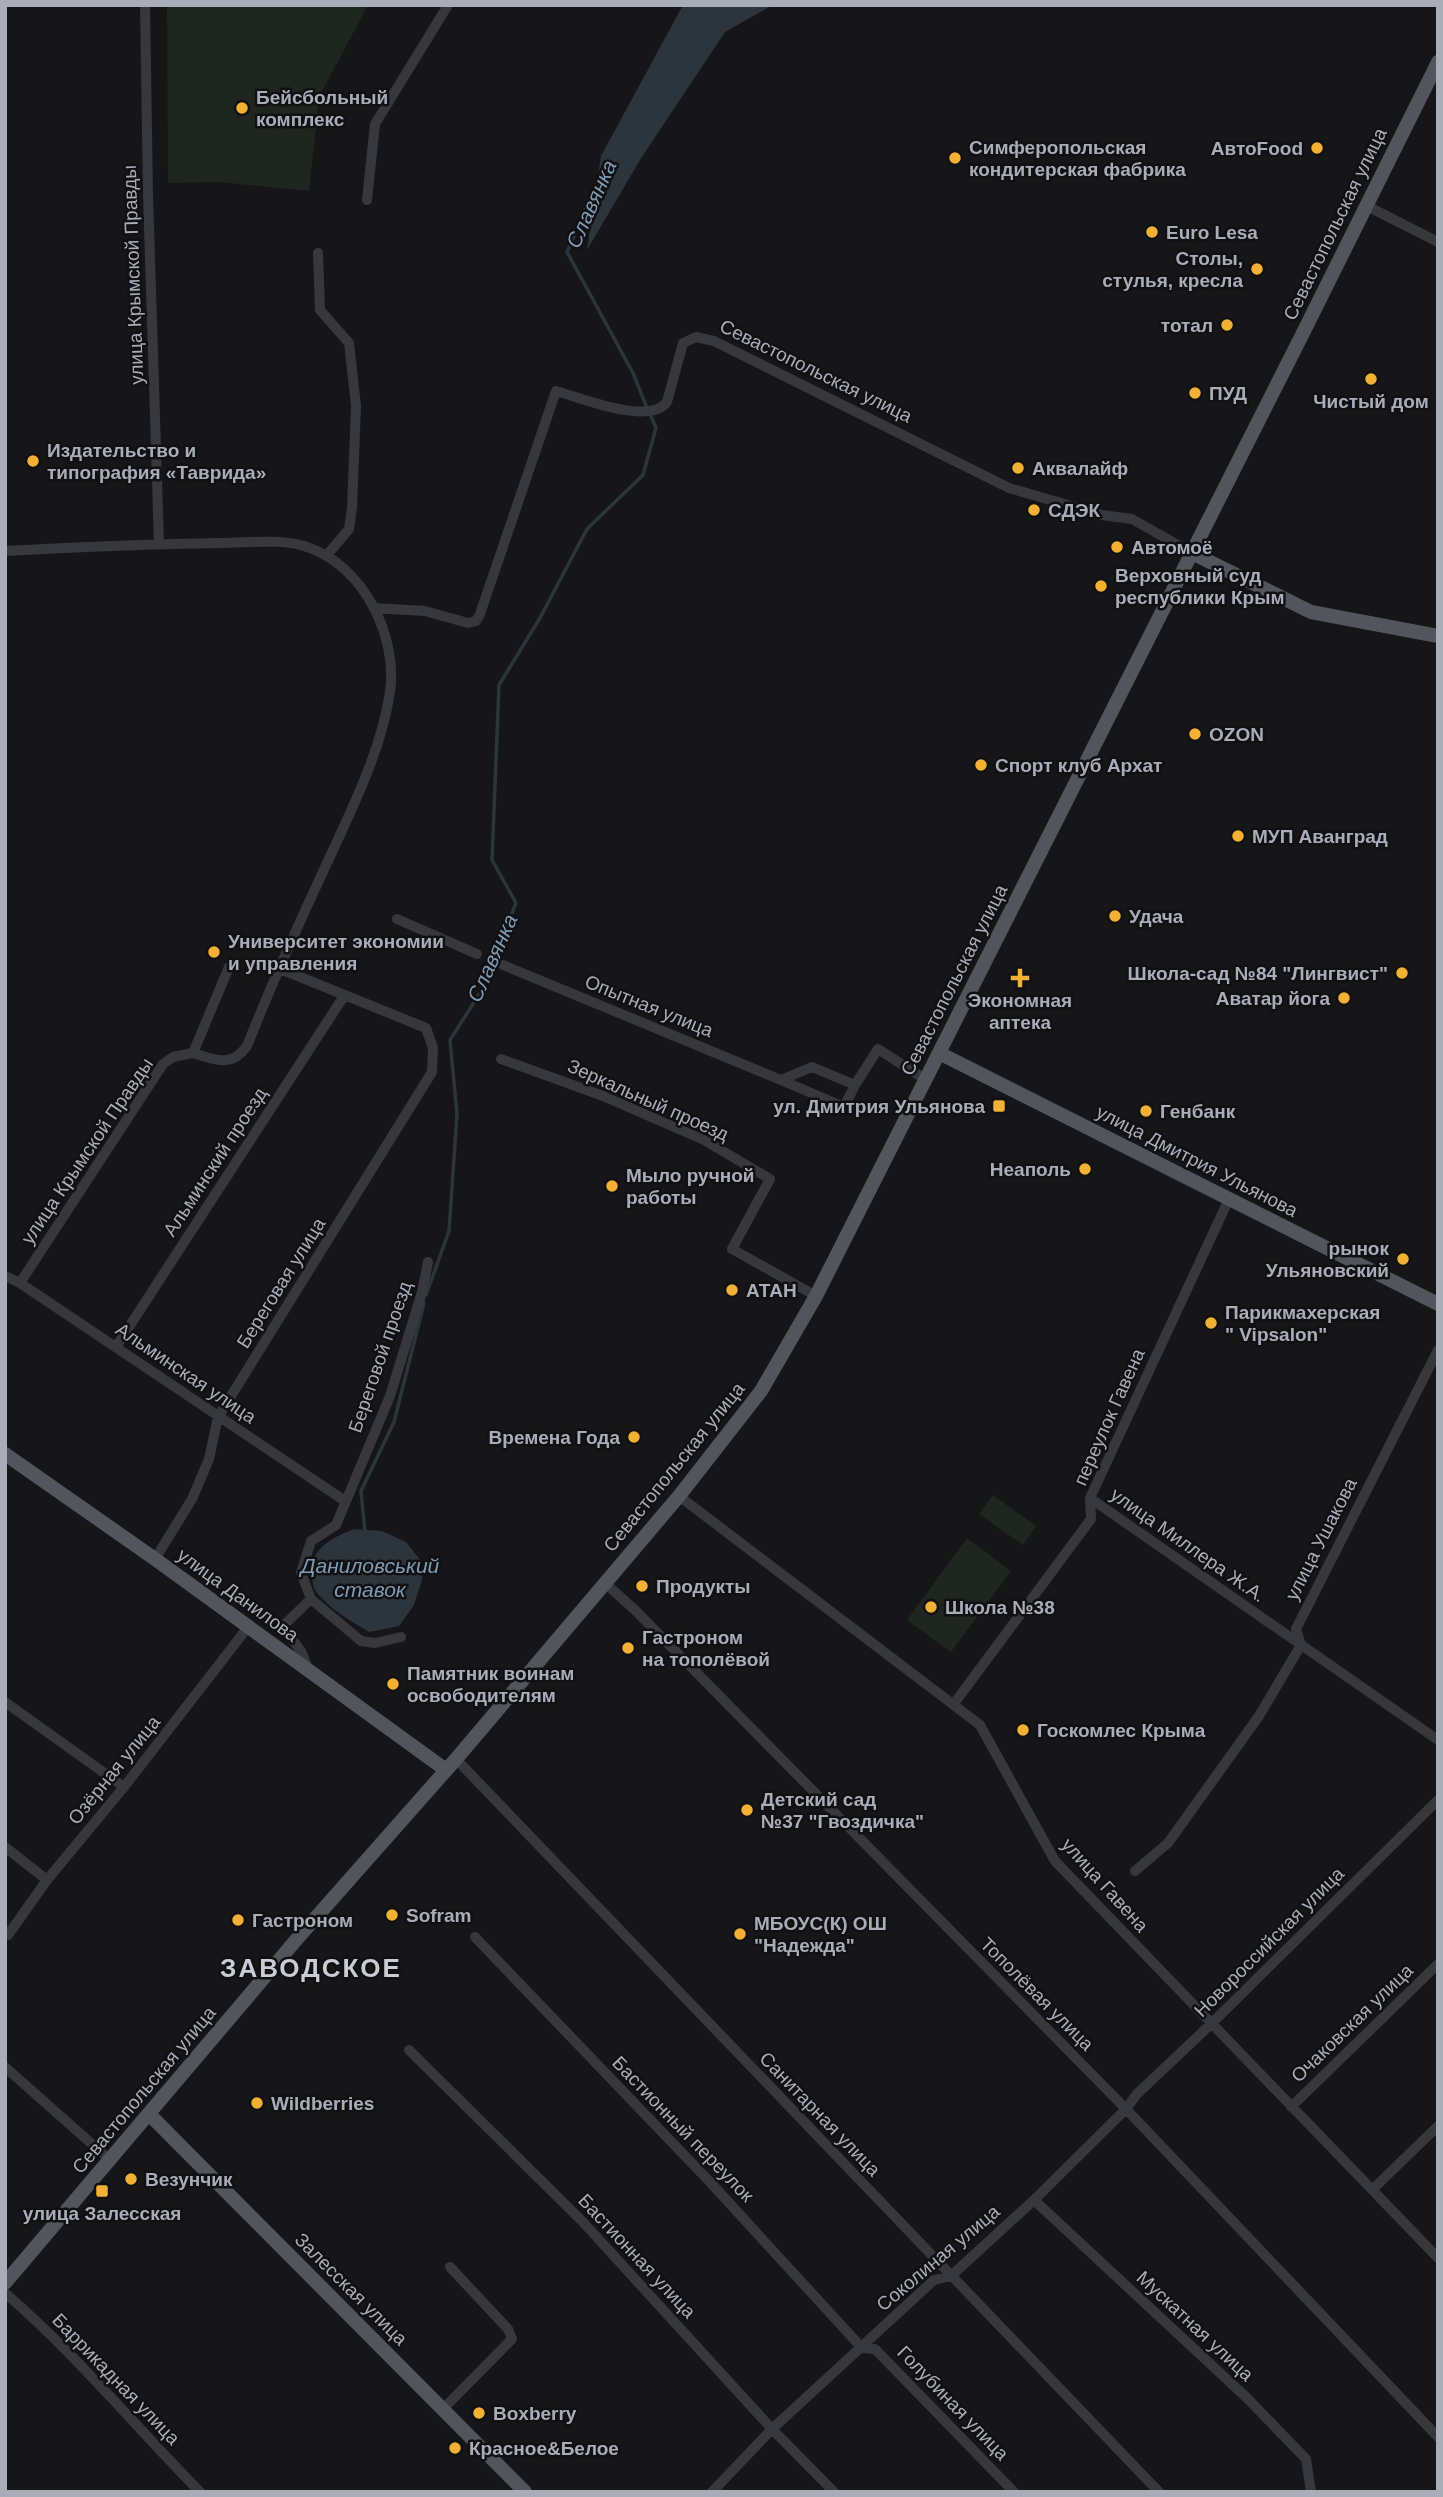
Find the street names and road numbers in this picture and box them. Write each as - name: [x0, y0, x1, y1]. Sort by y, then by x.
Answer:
- street label: Севастопольская улица: [1279, 124, 1391, 324]
- street label: улица Крымской Правды: [119, 165, 147, 385]
- street label: Севастопольская улица: [716, 315, 916, 427]
- street label: Севастопольская улица: [897, 881, 1012, 1079]
- street label: Опытная улица: [582, 971, 717, 1041]
- street label: улица Крымской Правды: [17, 1054, 157, 1248]
- street label: Зеркальный проезд: [564, 1055, 732, 1145]
- street label: Альминский проезд: [159, 1084, 271, 1240]
- street label: улица Дмитрия Ульянова: [1093, 1101, 1302, 1221]
- street label: Береговая улица: [232, 1214, 330, 1352]
- street label: Береговой проезд: [344, 1279, 416, 1435]
- street label: Альминская улица: [112, 1318, 260, 1428]
- street label: переулок Гавена: [1069, 1345, 1149, 1489]
- street label: Севастопольская улица: [599, 1378, 749, 1556]
- street label: улица Ушакова: [1281, 1474, 1361, 1603]
- street label: улица Миллера Ж.А.: [1107, 1484, 1269, 1606]
- street label: улица Данилова: [173, 1544, 303, 1646]
- street label: Озёрная улица: [64, 1711, 164, 1828]
- street label: улица Гавена: [1057, 1834, 1153, 1936]
- street label: Новороссийская улица: [1190, 1863, 1348, 2021]
- street label: Тополёвая улица: [976, 1933, 1098, 2055]
- street label: Очаковская улица: [1287, 1959, 1417, 2086]
- street label: Севастопольская улица: [68, 2002, 220, 2178]
- street label: Санитарная улица: [755, 2048, 885, 2181]
- street label: Бастионный переулок: [608, 2052, 758, 2207]
- street label: Бастионная улица: [574, 2190, 700, 2323]
- street label: Соколиная улица: [872, 2200, 1004, 2315]
- street label: Залесская улица: [291, 2229, 412, 2350]
- street label: Мускатная улица: [1133, 2267, 1258, 2386]
- street label: Баррикадная улица: [48, 2309, 184, 2449]
- street label: Голубиная улица: [893, 2342, 1013, 2465]

